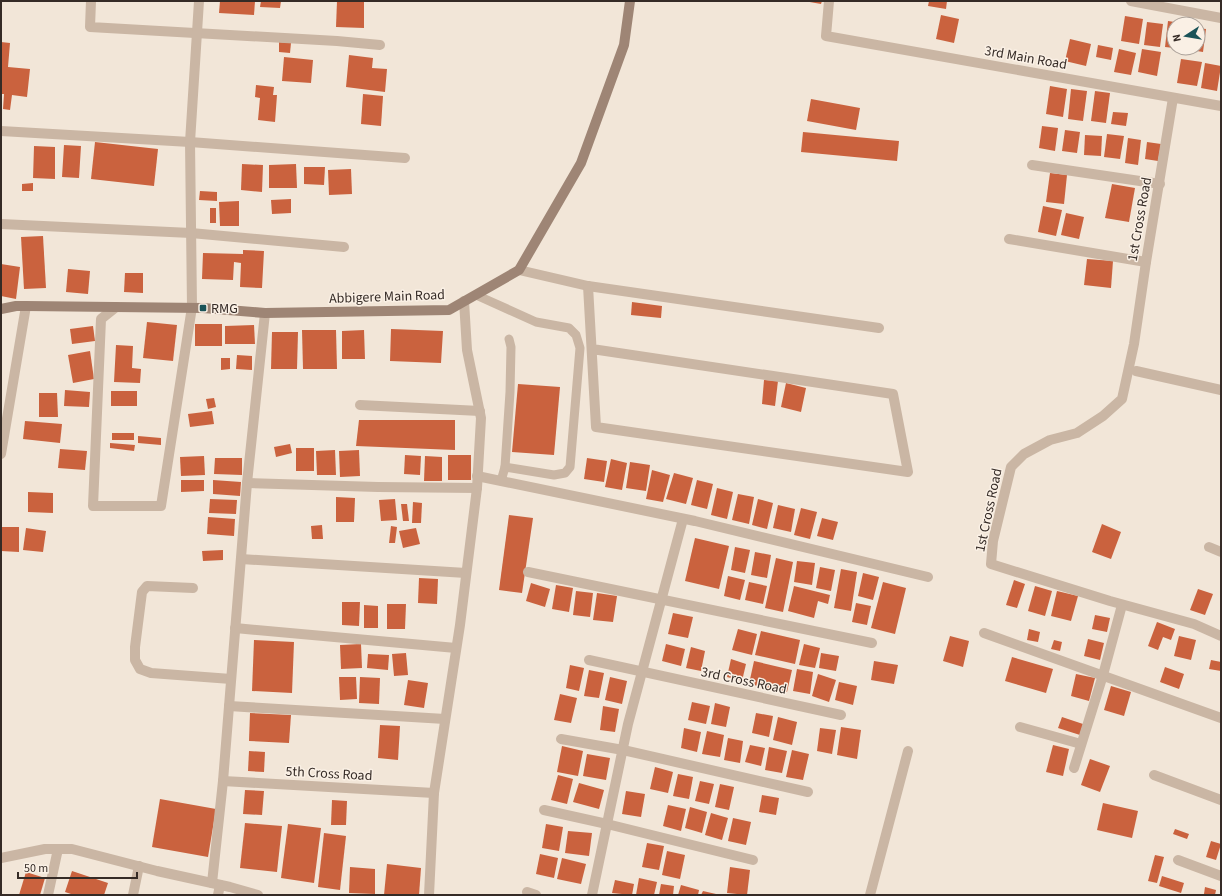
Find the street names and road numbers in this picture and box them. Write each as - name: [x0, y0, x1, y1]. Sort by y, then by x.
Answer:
- street label: 3rd Main Road: [983, 41, 1069, 75]
- street label: 1st Cross Road: [1123, 176, 1157, 263]
- street label: Abbigere Main Road: [329, 285, 445, 309]
- street label: 1st Cross Road: [970, 467, 1008, 554]
- street label: 3rd Cross Road: [699, 662, 788, 700]
- street label: 5th Cross Road: [285, 762, 373, 786]

